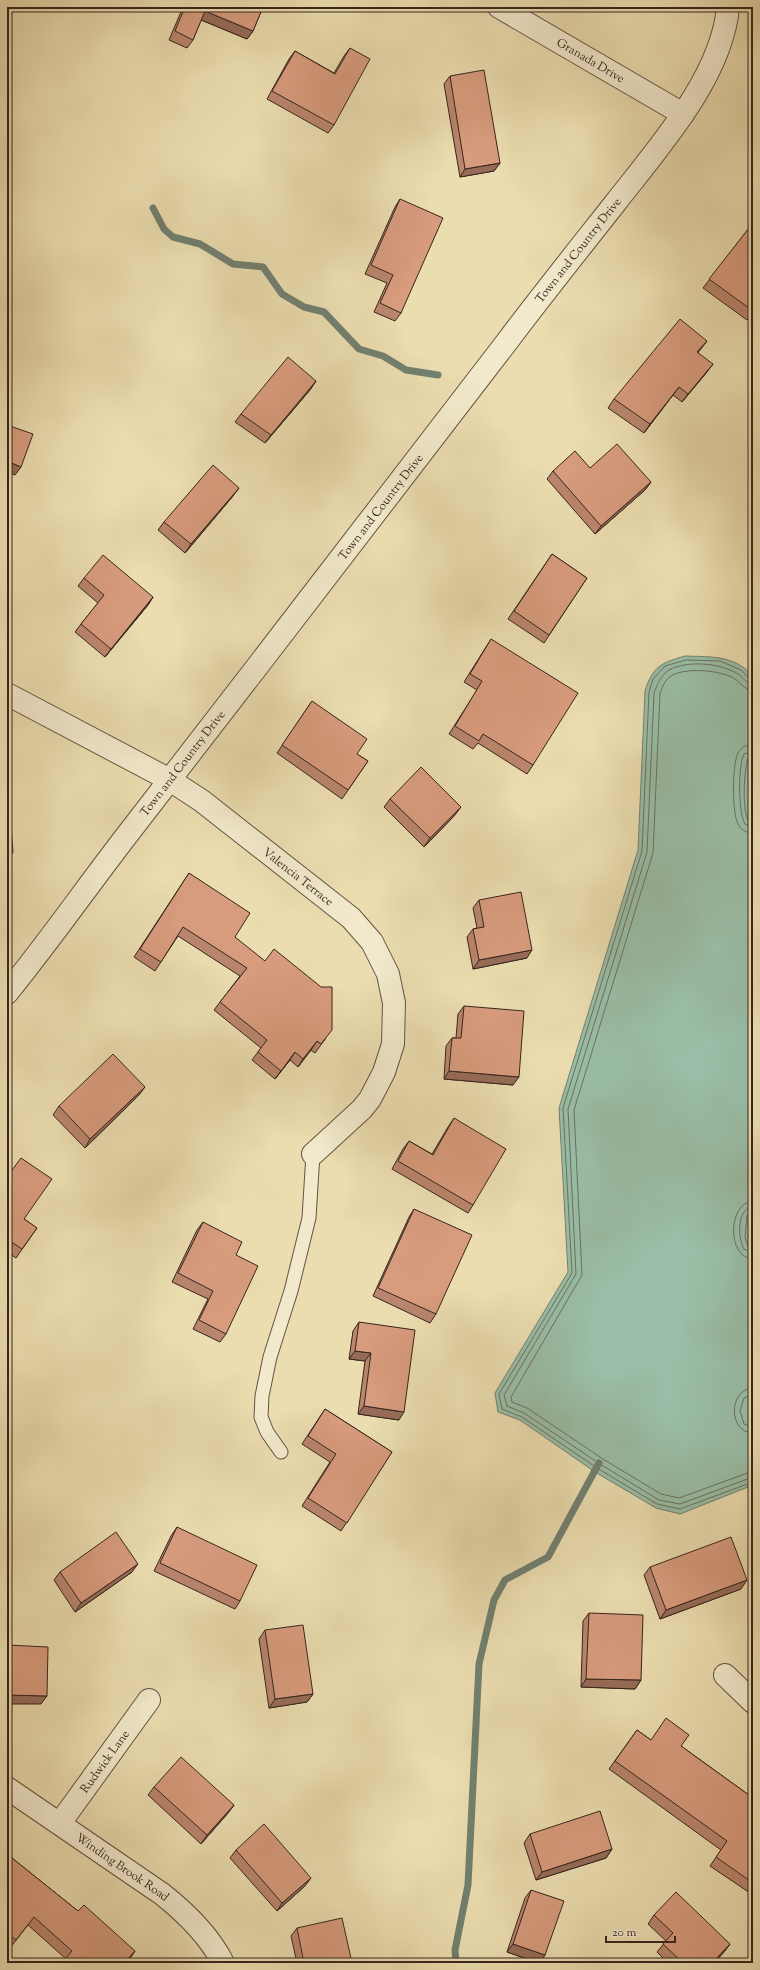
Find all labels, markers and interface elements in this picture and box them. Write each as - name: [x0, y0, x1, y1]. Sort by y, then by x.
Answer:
- street label: Granada Drive: [553, 34, 628, 88]
- street label: Town and Country Drive: [532, 194, 626, 307]
- street label: Town and Country Drive: [334, 450, 428, 565]
- street label: Town and Country Drive: [136, 707, 230, 821]
- street label: Valencia Terrace: [258, 844, 337, 911]
- street label: Rudwick Lane: [76, 1726, 135, 1797]
- street label: Winding Brook Road: [72, 1829, 173, 1906]
- scale bar: [606, 1918, 675, 1944]
- text: 20 m: [612, 1924, 637, 1942]

